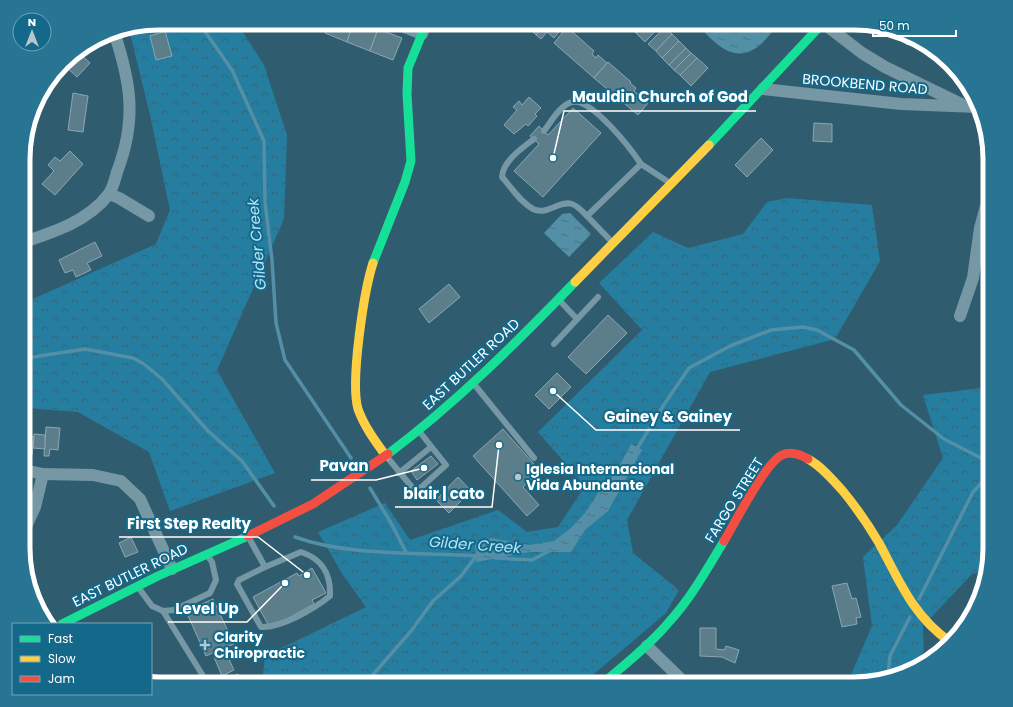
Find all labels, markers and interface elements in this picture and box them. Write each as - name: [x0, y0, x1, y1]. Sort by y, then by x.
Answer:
- north arrow: [12, 12, 52, 52]
- scale bar: [873, 12, 956, 38]
- text: N: [28, 14, 36, 30]
- text: 50 m: [879, 17, 910, 34]
- street label: BROOKBEND ROAD: [802, 69, 929, 99]
- callout: Mauldin Church of God: [564, 84, 756, 111]
- text: Mauldin Church of God: [572, 86, 748, 107]
- water label: Gilder Creek: [242, 196, 271, 291]
- street label: EAST BUTLER ROAD: [418, 314, 524, 414]
- callout: Gainey & Gainey: [596, 403, 740, 430]
- text: Gainey & Gainey: [604, 406, 733, 427]
- callout: Pavan: [311, 453, 376, 480]
- street label: FARGO STREET: [700, 453, 768, 546]
- text: Pavan: [319, 455, 369, 476]
- place label: Iglesia Internacional Vida Abundante: [526, 459, 674, 495]
- marker: Iglesia Internacional Vida Abundante: [513, 472, 523, 482]
- callout: blair | cato: [395, 480, 492, 507]
- text: blair | cato: [403, 483, 485, 504]
- callout: First Step Realty: [119, 510, 258, 537]
- text: First Step Realty: [127, 513, 251, 534]
- water label: Gilder Creek: [428, 531, 523, 558]
- street label: EAST BUTLER ROAD: [69, 538, 191, 612]
- callout: Level Up: [168, 595, 247, 622]
- text: Level Up: [175, 598, 239, 619]
- legend: [12, 623, 152, 695]
- place label: Clarity Chiropractic: [214, 627, 305, 663]
- text: Fast: [48, 630, 73, 647]
- marker: Clarity Chiropractic: [199, 639, 211, 651]
- text: Slow: [48, 650, 76, 667]
- text: Jam: [48, 670, 75, 687]

